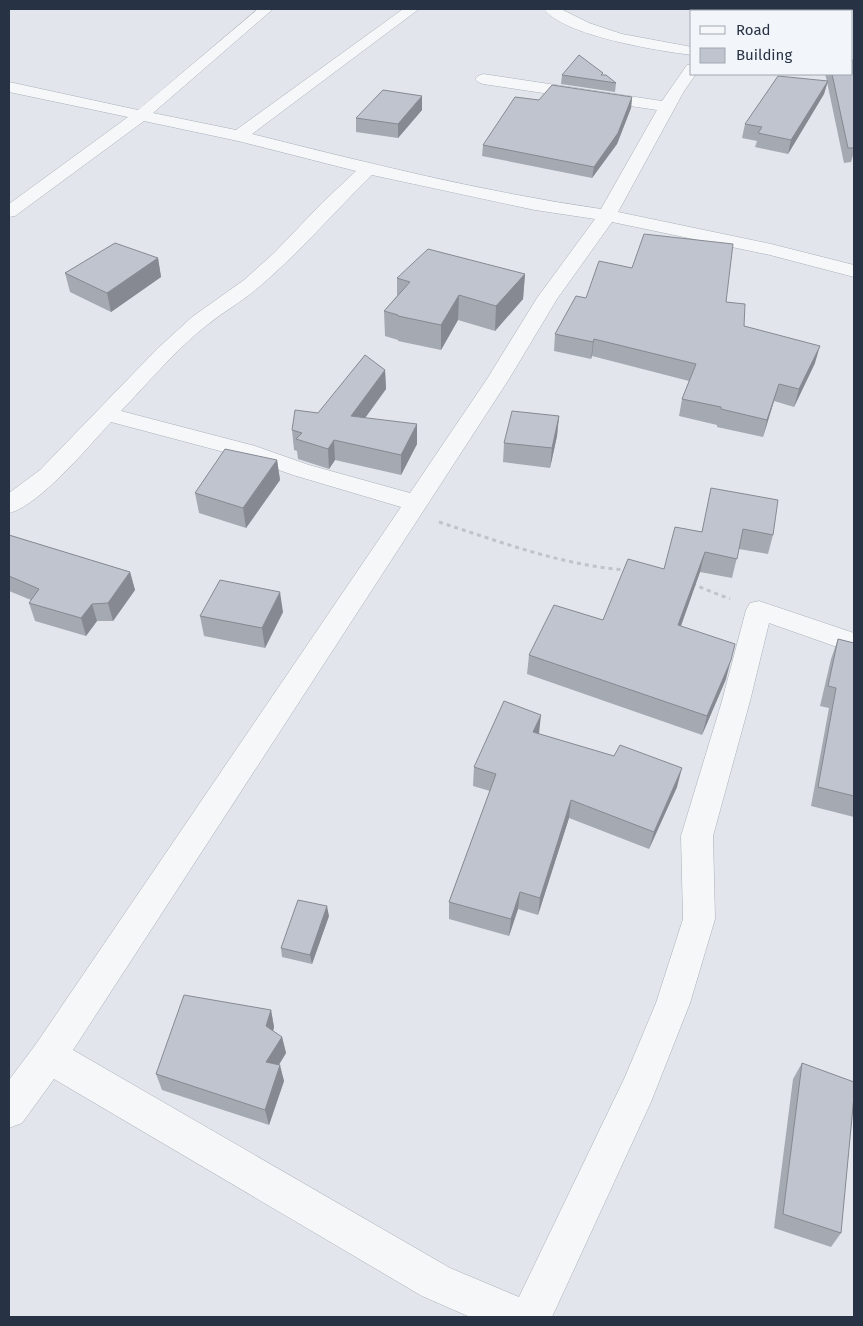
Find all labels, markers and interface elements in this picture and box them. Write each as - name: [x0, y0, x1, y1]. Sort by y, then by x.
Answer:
- legend: [690, 10, 853, 75]
- text: Road: [736, 21, 771, 39]
- text: Building: [736, 46, 792, 64]

